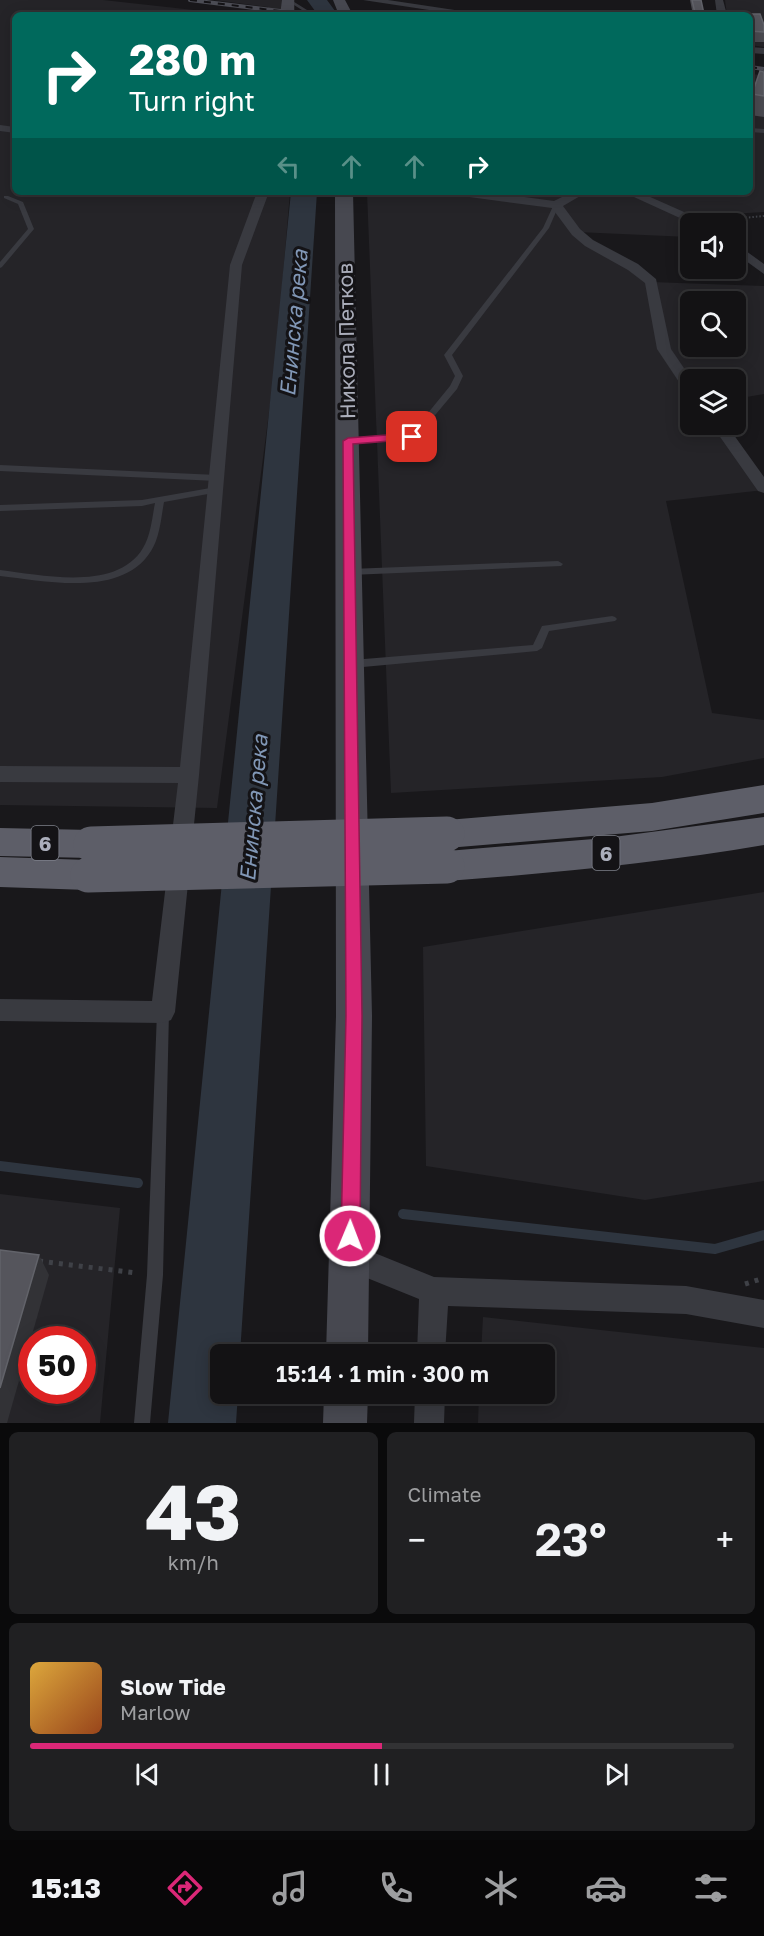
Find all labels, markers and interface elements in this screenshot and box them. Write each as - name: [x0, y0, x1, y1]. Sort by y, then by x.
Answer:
- text: 280 m: [129, 34, 256, 84]
- icon: right: [30, 36, 108, 114]
- text: Turn right: [129, 85, 255, 117]
- icon: left: [272, 150, 305, 183]
- icon: ahead: [335, 150, 368, 183]
- icon: ahead: [398, 150, 431, 183]
- icon: right: [461, 150, 494, 183]
- map controls: [680, 213, 746, 435]
- button: sound: [680, 213, 746, 279]
- water label: Енинска река: [273, 247, 313, 397]
- street label: Никола Петков: [332, 263, 360, 419]
- button: search: [680, 291, 746, 357]
- button: layers: [680, 369, 746, 435]
- pin: [386, 411, 437, 462]
- icon: arrive: [395, 420, 428, 453]
- water label: Енинска река: [233, 732, 273, 882]
- road number: 6: [32, 826, 58, 860]
- road number: 6: [592, 836, 620, 870]
- position arrow: [318, 1204, 382, 1268]
- speed limit sign: 50: [18, 1326, 96, 1404]
- text: 15:14 · 1 min · 300 m: [276, 1360, 489, 1387]
- text: 43: [145, 1464, 241, 1557]
- text: Climate: [408, 1482, 481, 1506]
- text: 23°: [535, 1512, 607, 1566]
- text: −: [408, 1520, 426, 1559]
- text: +: [716, 1520, 734, 1559]
- text: km/h: [168, 1550, 219, 1574]
- text: Slow Tide: [120, 1673, 226, 1700]
- text: Marlow: [120, 1700, 191, 1724]
- icon: previous: [131, 1758, 164, 1791]
- icon: pause: [365, 1758, 398, 1791]
- icon: next: [600, 1758, 633, 1791]
- icon: directions: [164, 1867, 206, 1909]
- icon: music: [269, 1867, 311, 1909]
- icon: phone: [375, 1867, 417, 1909]
- icon: climate: [480, 1867, 522, 1909]
- icon: car: [585, 1867, 627, 1909]
- icon: filters: [690, 1867, 732, 1909]
- text: 15:13: [32, 1872, 101, 1904]

